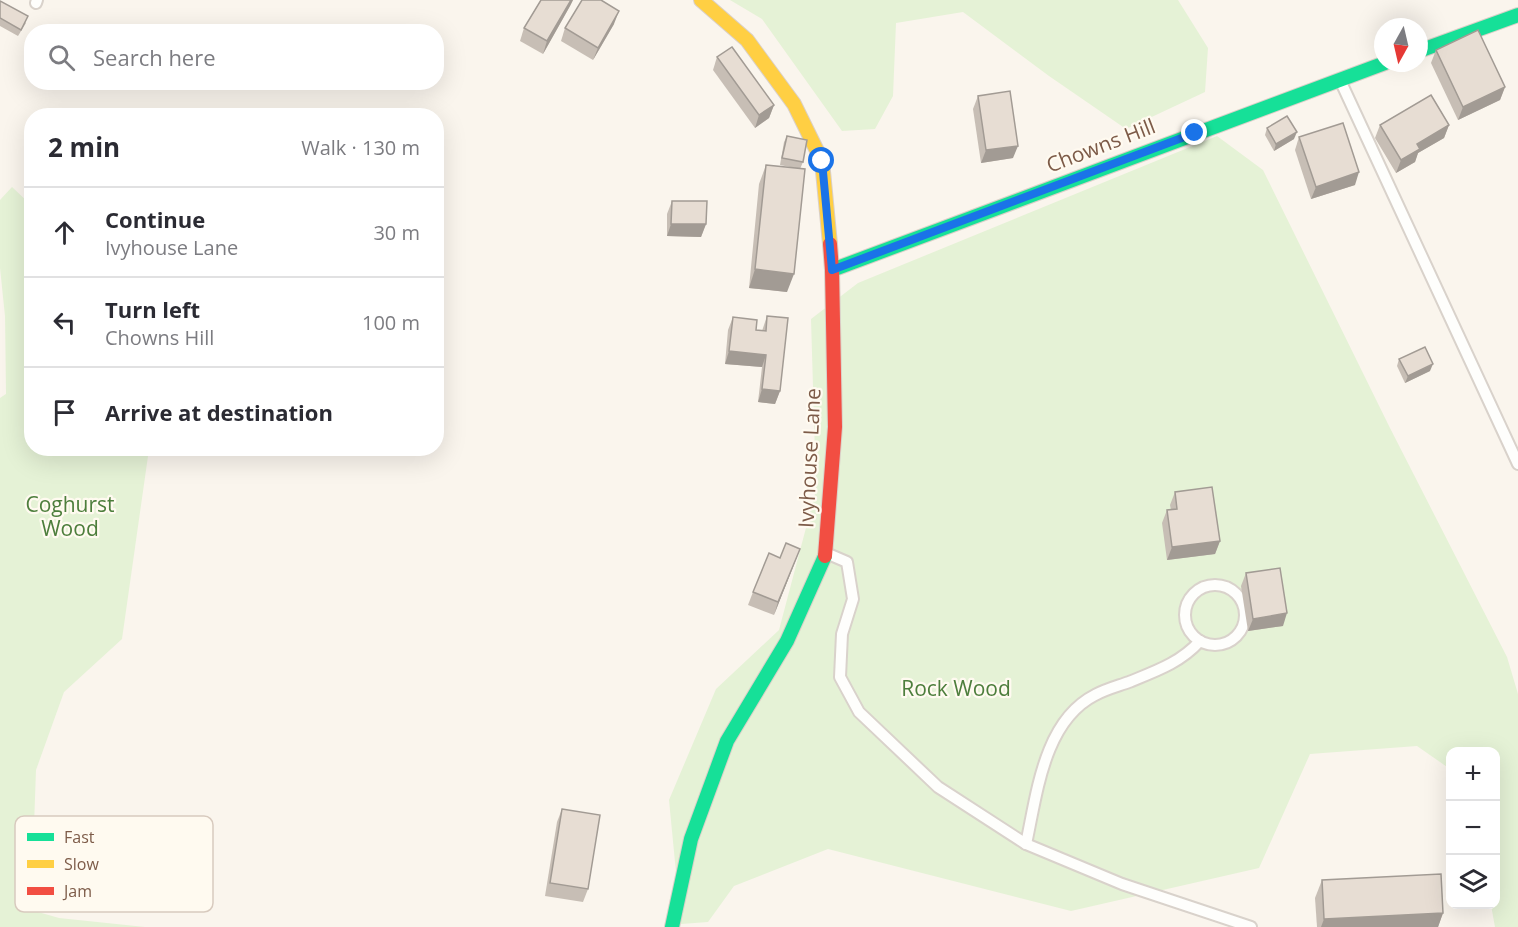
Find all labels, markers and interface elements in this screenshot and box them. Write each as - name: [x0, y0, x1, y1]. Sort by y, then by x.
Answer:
- north arrow: [1374, 18, 1428, 72]
- search box: [24, 24, 444, 90]
- icon: search: [45, 41, 78, 74]
- text: Search here: [93, 42, 216, 72]
- street label: Chowns Hill: [1042, 111, 1159, 179]
- route end: [1181, 119, 1207, 145]
- text: 2 min: [48, 129, 120, 165]
- text: Walk · 130 m: [301, 134, 420, 161]
- route start: [808, 147, 834, 173]
- text: Continue: [105, 204, 205, 234]
- icon: ahead: [48, 216, 81, 249]
- text: 30 m: [373, 219, 420, 246]
- text: Ivyhouse Lane: [105, 234, 238, 261]
- text: Turn left: [105, 294, 200, 324]
- icon: left: [48, 306, 81, 339]
- text: 100 m: [362, 309, 420, 336]
- text: Chowns Hill: [105, 324, 214, 351]
- street label: Ivyhouse Lane: [791, 387, 827, 528]
- icon: arrive: [48, 396, 81, 429]
- text: Arrive at destination: [105, 397, 333, 427]
- park label: Coghurst Wood: [25, 490, 115, 542]
- park label: Rock Wood: [901, 674, 1011, 702]
- map controls: [1446, 747, 1500, 909]
- button: +: [1446, 747, 1500, 801]
- button: −: [1446, 801, 1500, 855]
- legend: [15, 816, 213, 912]
- text: Fast: [64, 826, 95, 848]
- text: Slow: [64, 853, 99, 875]
- button: layers: [1446, 855, 1500, 909]
- text: Jam: [62, 880, 92, 902]

